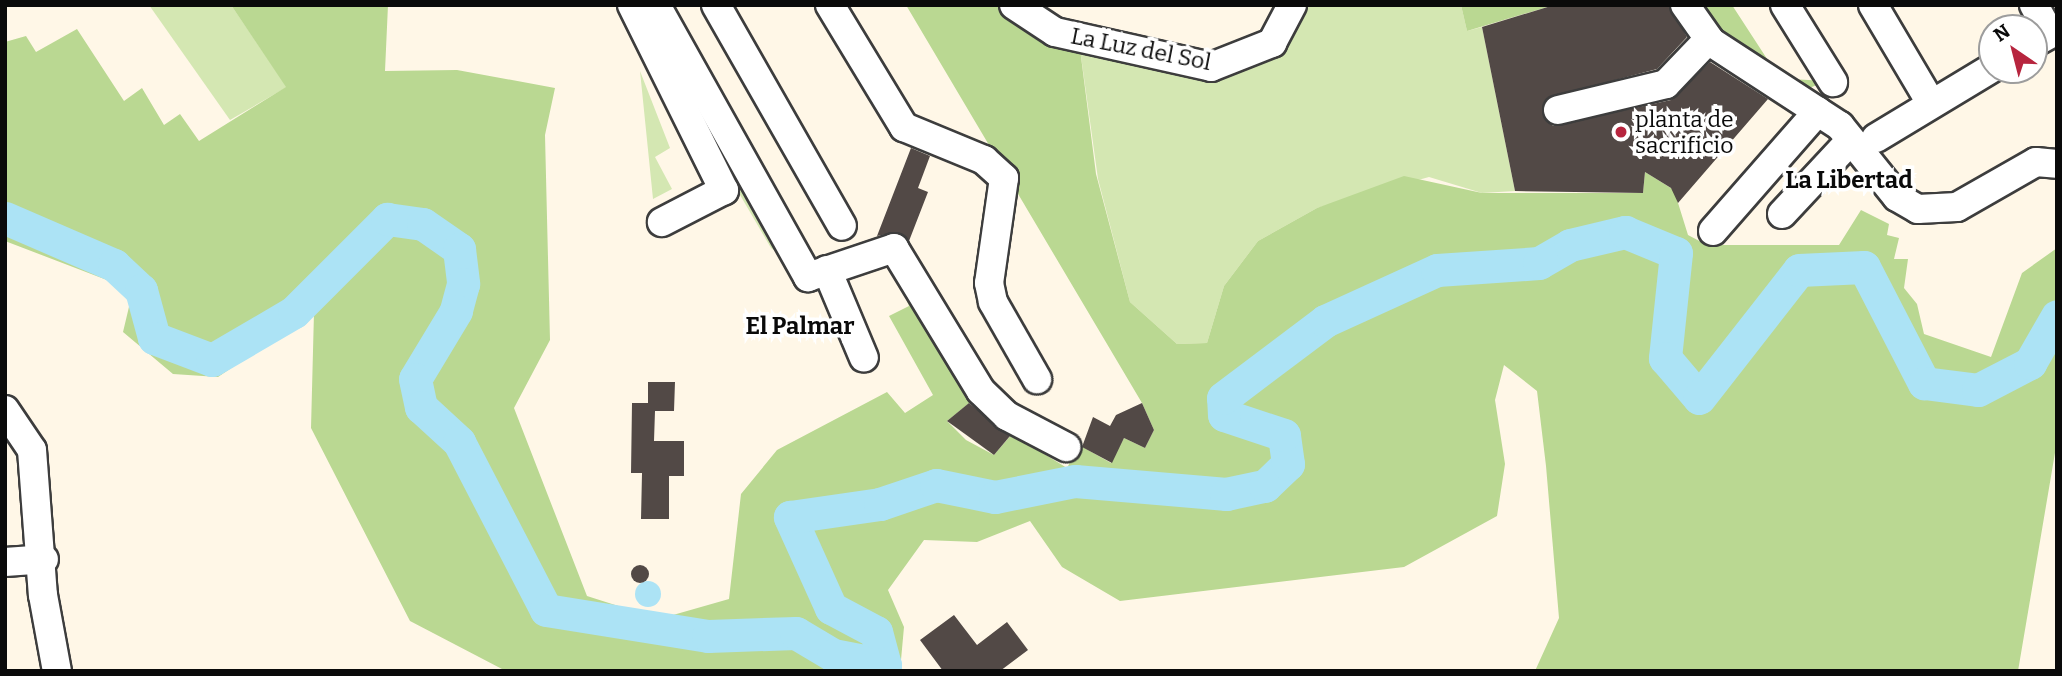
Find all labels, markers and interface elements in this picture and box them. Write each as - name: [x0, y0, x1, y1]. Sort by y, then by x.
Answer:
- north arrow: [1978, 14, 2048, 84]
- text: N: [1989, 19, 2014, 47]
- street label: La Luz del Sol: [1068, 22, 1214, 76]
- place label: planta de sacrificio: [1635, 105, 1734, 159]
- marker: planta de sacrificio: [1613, 124, 1629, 140]
- district label: La Libertad: [1785, 167, 1913, 195]
- district label: El Palmar: [745, 313, 855, 341]

